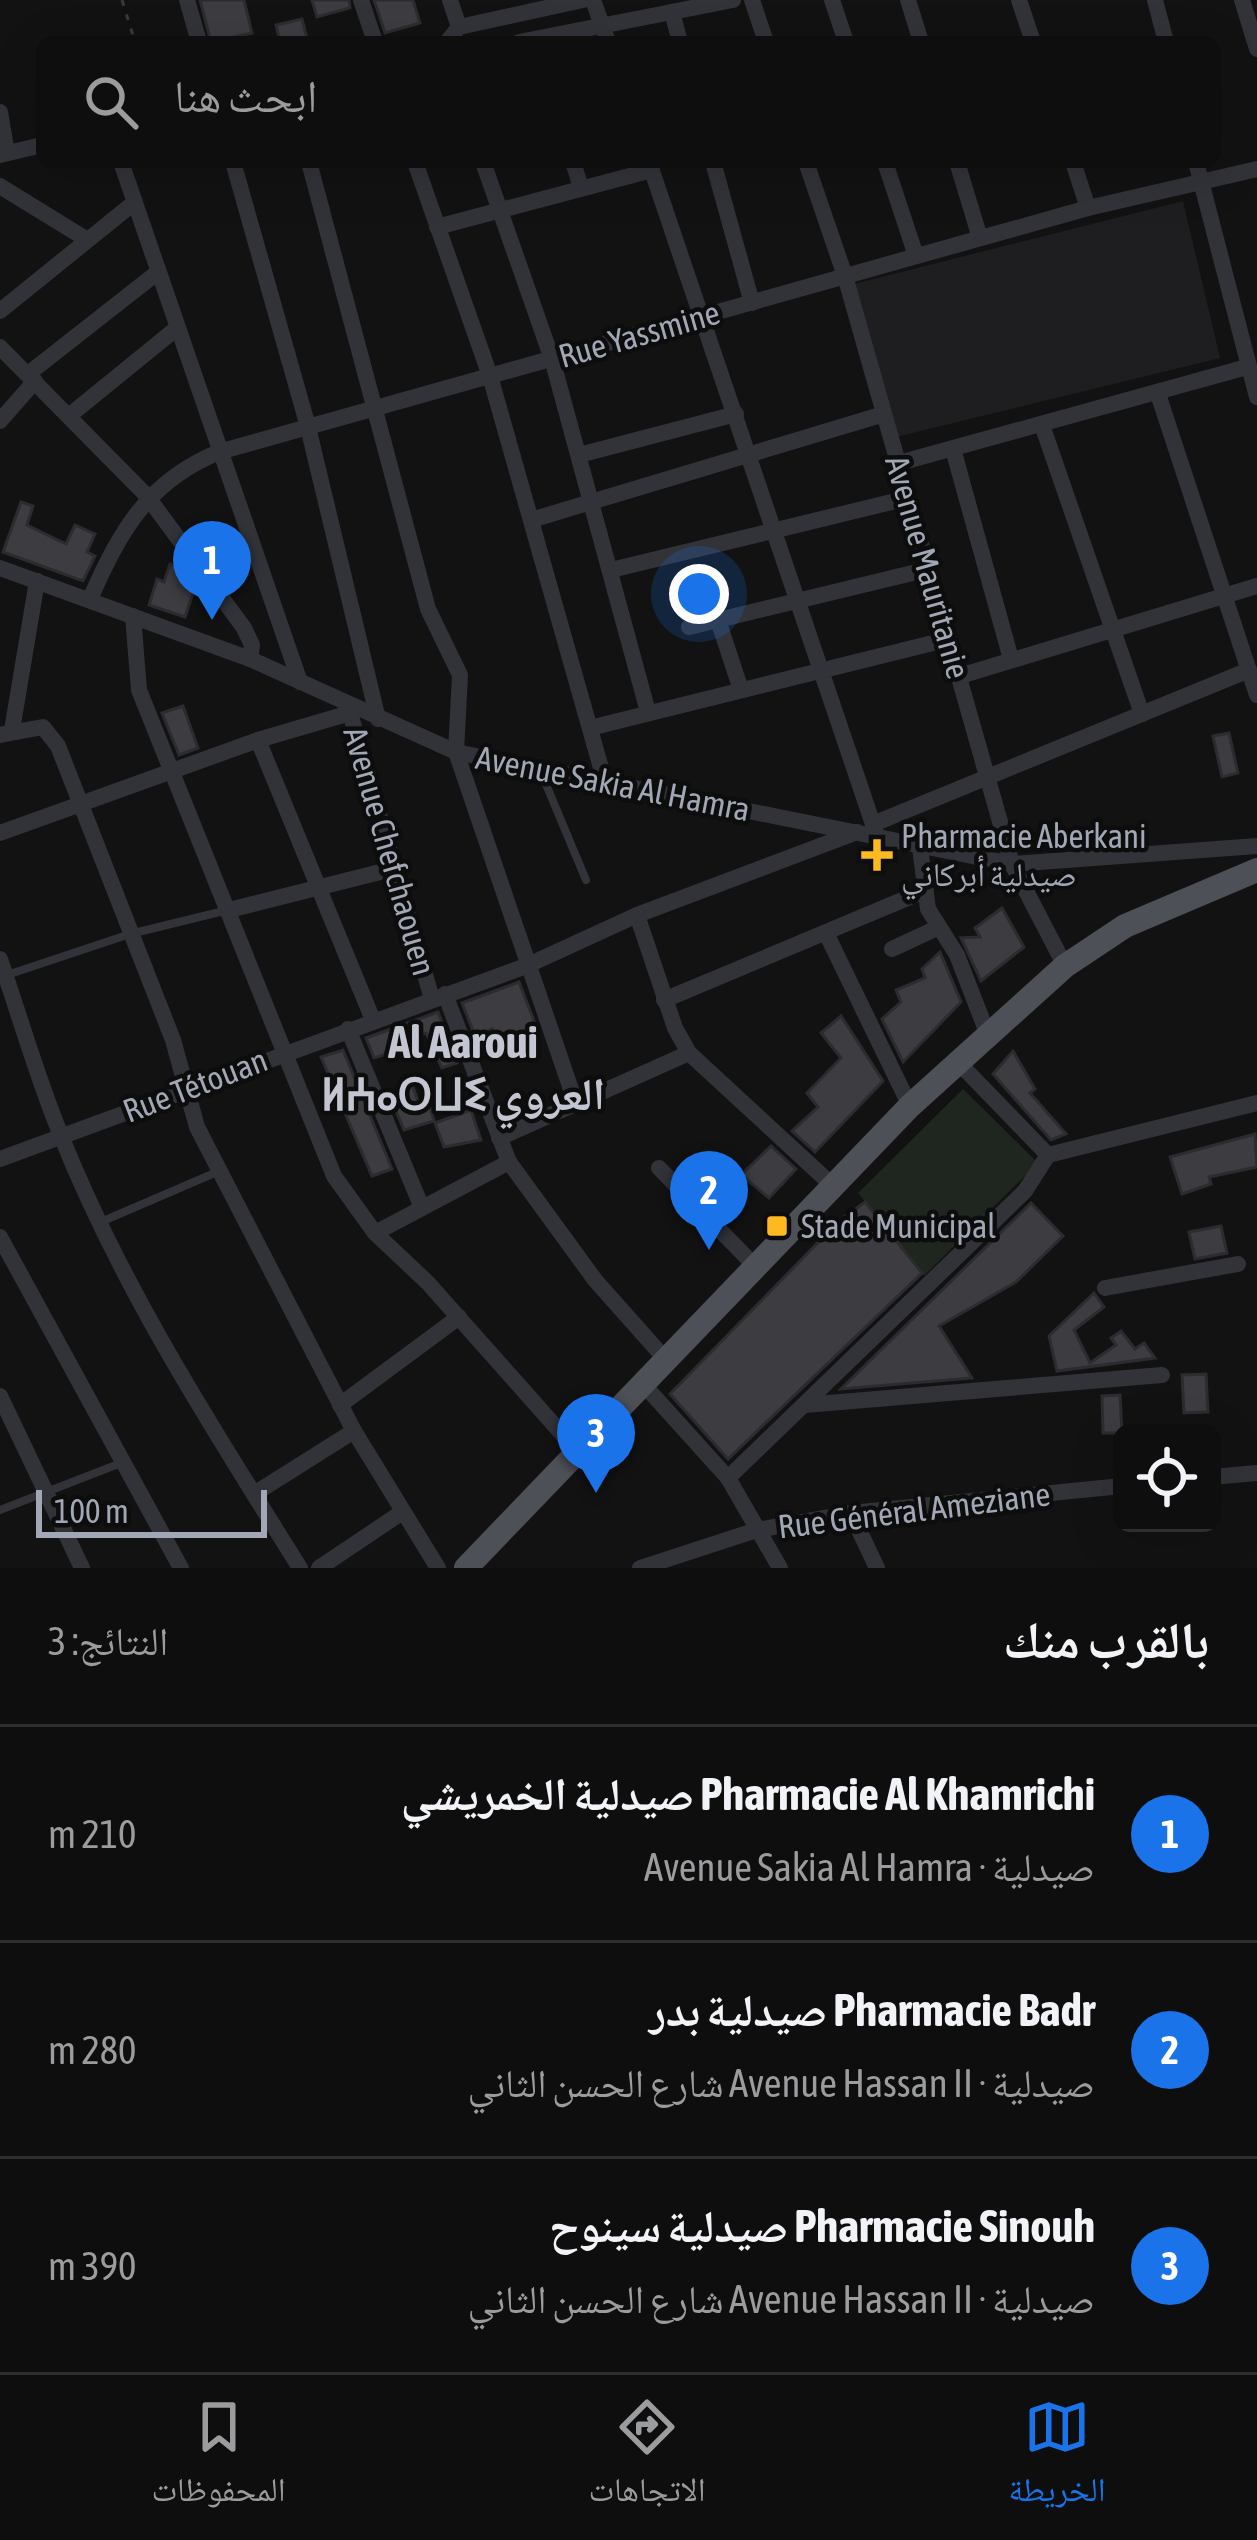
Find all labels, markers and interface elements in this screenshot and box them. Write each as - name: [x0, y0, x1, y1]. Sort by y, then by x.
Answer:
- search box: [36, 36, 1221, 168]
- icon: search: [78, 69, 144, 135]
- text: ابحث هنا: [174, 70, 317, 122]
- street label: Rue Yassmine: [554, 293, 724, 375]
- street label: Avenue Mauritanie: [878, 451, 978, 683]
- pin: 1: [173, 521, 251, 620]
- your location: [669, 564, 729, 624]
- street label: Avenue Chefchaouen: [336, 722, 444, 980]
- street label: Avenue Sakia Al Hamra: [473, 738, 753, 828]
- place label: Pharmacie Aberkani صيدلية أبركاني: [901, 817, 1147, 900]
- marker: Pharmacie Aberkani صيدلية أبركاني: [864, 842, 890, 868]
- district label: Al Aaroui ⵍⵄⴰⵔⵡⵉ العروي: [321, 1016, 605, 1130]
- street label: Rue Tétouan: [118, 1040, 272, 1130]
- pin: 2: [670, 1151, 748, 1250]
- place label: Stade Municipal: [801, 1207, 996, 1245]
- marker: Stade Municipal: [764, 1213, 790, 1239]
- pin: 3: [557, 1394, 635, 1493]
- map controls: [1113, 1424, 1221, 1532]
- button: locate: [1113, 1424, 1221, 1532]
- street label: Rue Général Ameziane: [776, 1474, 1052, 1546]
- scale bar: [36, 1484, 267, 1537]
- text: 100 m: [54, 1492, 129, 1530]
- text: بالقرب منك: [1003, 1610, 1209, 1669]
- text: النتائج: 3: [48, 1619, 168, 1663]
- text: Pharmacie Al Khamrichi صيدلية الخمريشي: [401, 1768, 1095, 1820]
- text: 210 m: [48, 1812, 136, 1856]
- text: 1: [1161, 1812, 1179, 1856]
- text: صيدلية · Avenue Sakia Al Hamra: [644, 1845, 1095, 1889]
- text: Pharmacie Badr صيدلية بدر: [649, 1984, 1095, 2036]
- text: 280 m: [48, 2028, 136, 2072]
- text: 2: [1161, 2028, 1179, 2072]
- text: صيدلية · Avenue Hassan II شارع الحسن الثاني: [468, 2061, 1095, 2105]
- text: Pharmacie Sinouh صيدلية سينوح: [549, 2200, 1095, 2252]
- text: 390 m: [48, 2244, 136, 2288]
- text: 3: [1161, 2244, 1179, 2288]
- text: صيدلية · Avenue Hassan II شارع الحسن الثاني: [468, 2277, 1095, 2321]
- tab: المحفوظات: [151, 2394, 286, 2522]
- tab: الاتجاهات: [588, 2394, 706, 2522]
- tab: الخريطة: [1008, 2394, 1106, 2522]

